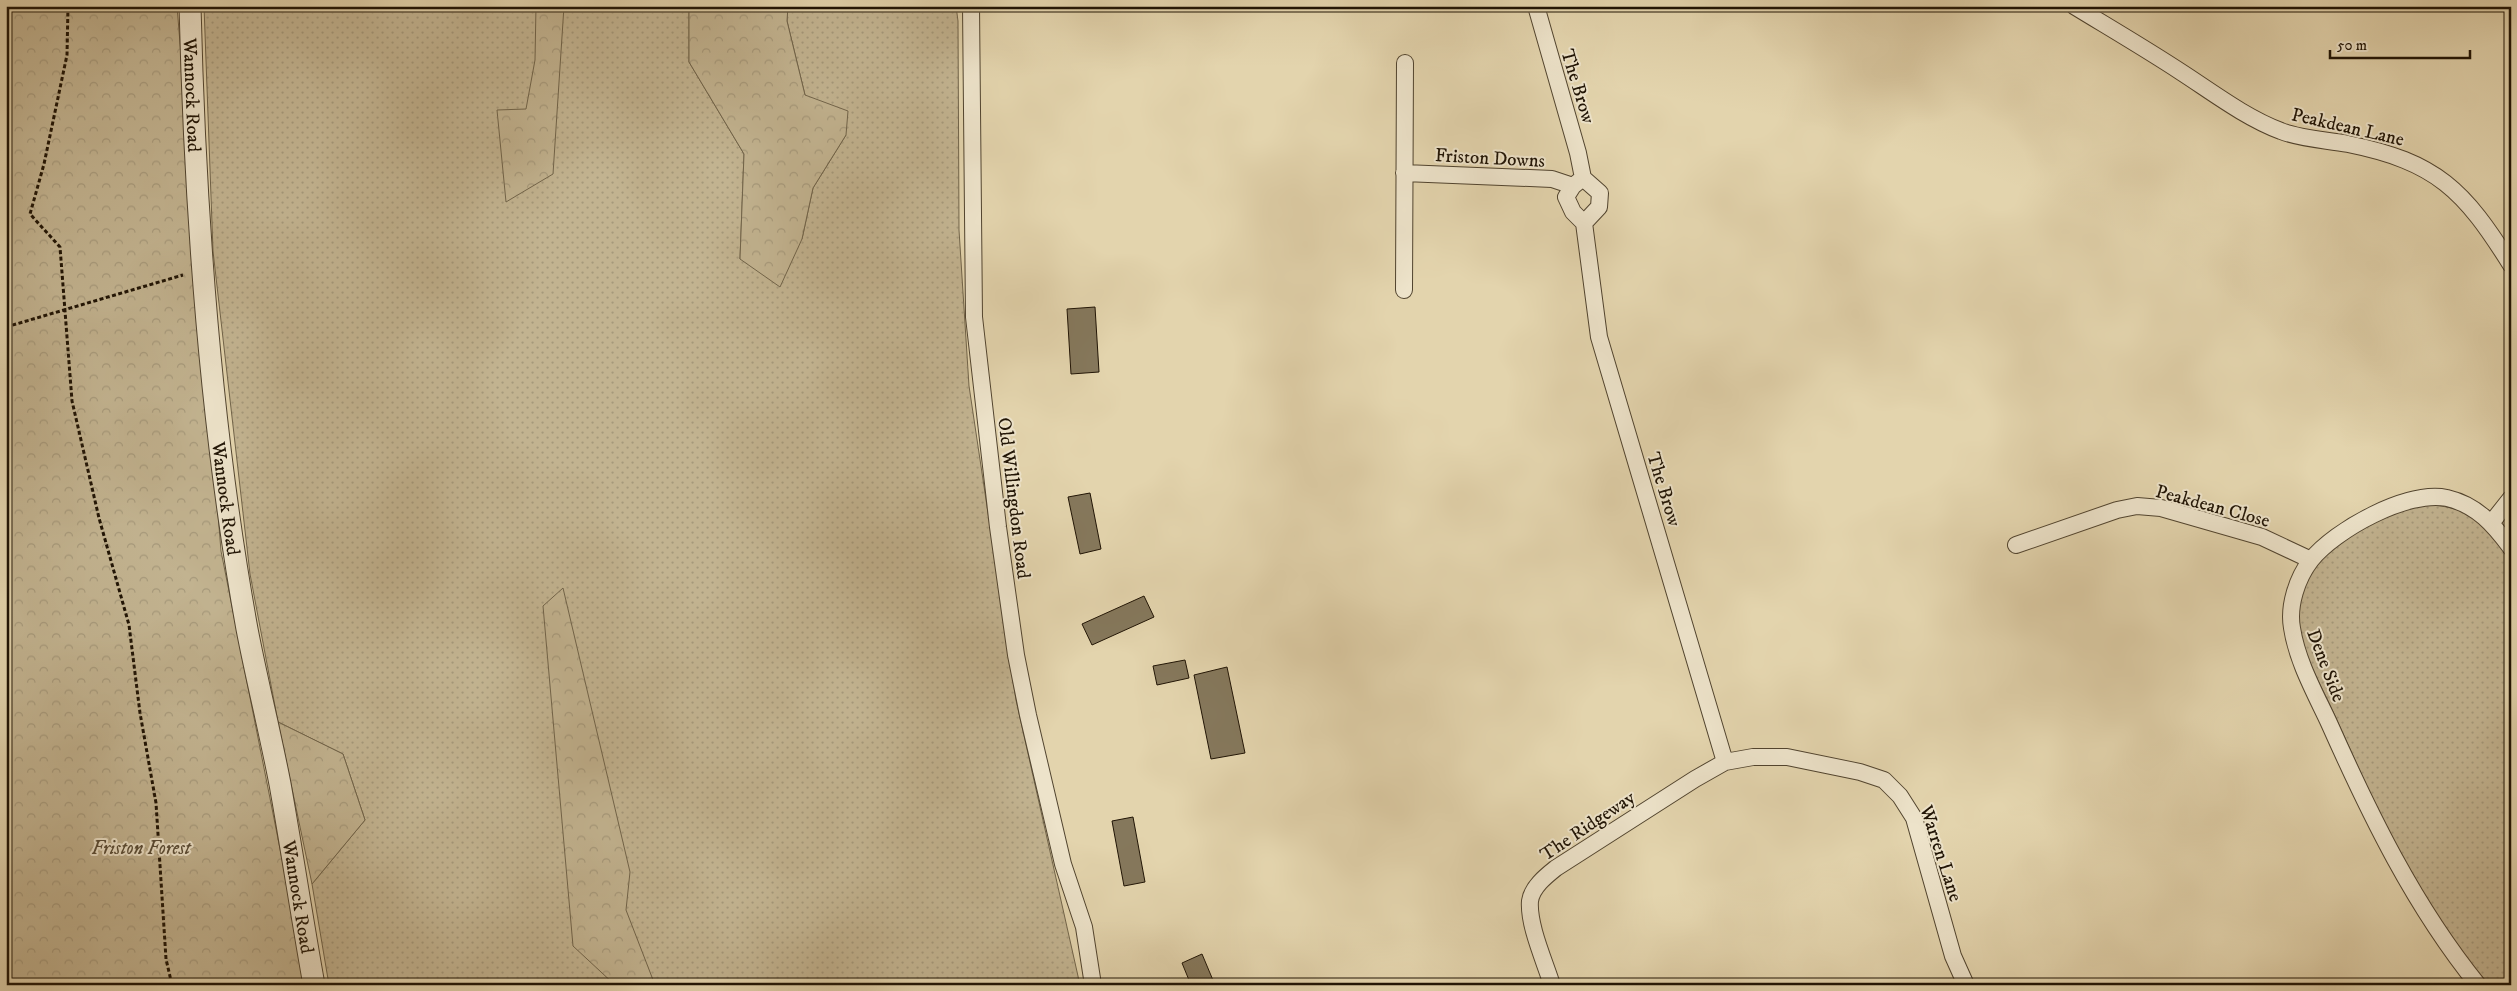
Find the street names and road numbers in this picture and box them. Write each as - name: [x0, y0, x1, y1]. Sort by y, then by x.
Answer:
- street label: Wannock Road: [178, 36, 205, 153]
- street label: The Brow: [1555, 46, 1600, 126]
- street label: Peakdean Lane: [2289, 103, 2406, 152]
- street label: Friston Downs: [1434, 144, 1546, 173]
- street label: Old Willingdon Road: [992, 416, 1035, 581]
- street label: Wannock Road: [206, 439, 245, 558]
- street label: The Brow: [1641, 449, 1686, 529]
- street label: Peakdean Close: [2153, 480, 2272, 533]
- street label: Dene Side: [2301, 626, 2350, 705]
- street label: The Ridgeway: [1536, 786, 1640, 866]
- street label: Warren Lane: [1914, 801, 1967, 905]
- street label: Wannock Road: [277, 838, 318, 956]

